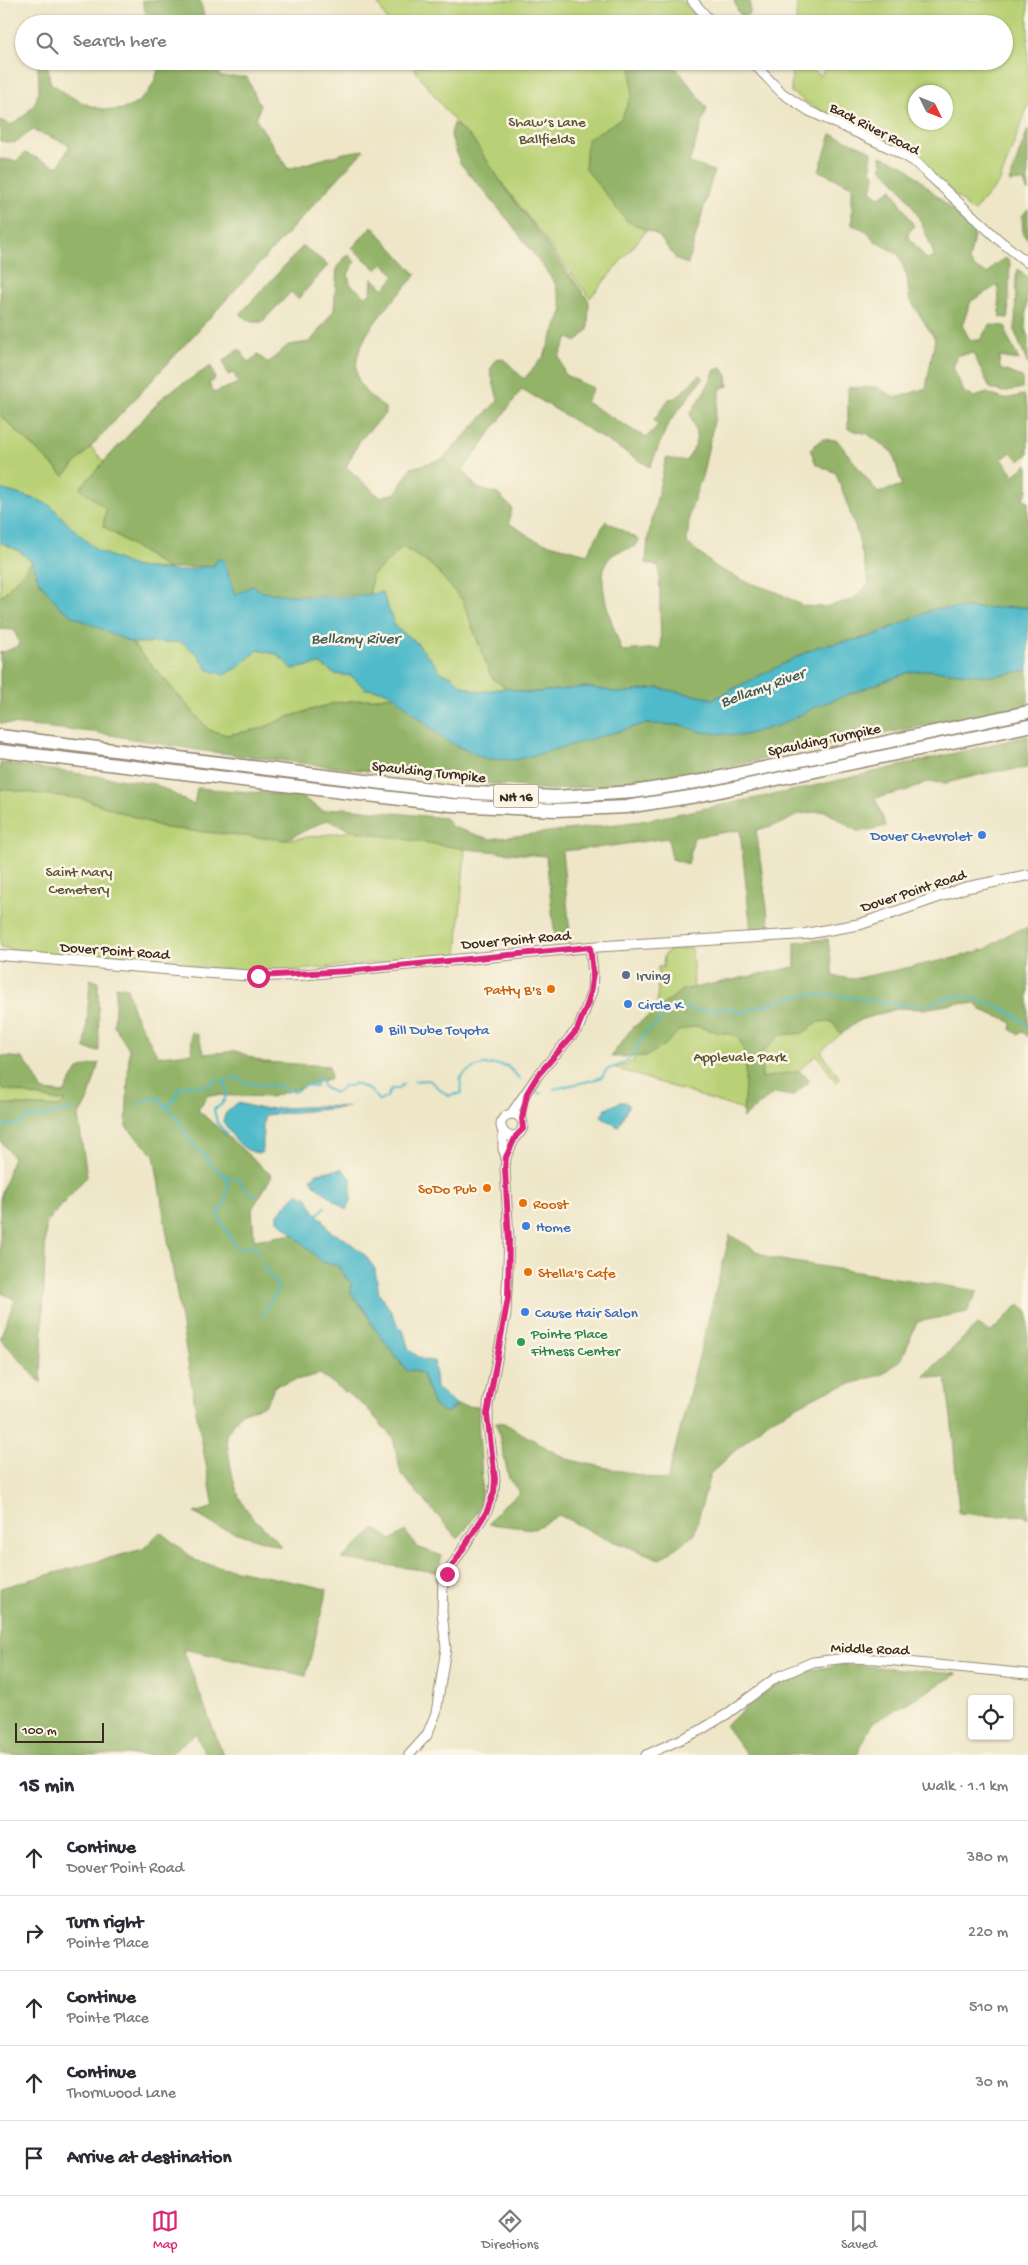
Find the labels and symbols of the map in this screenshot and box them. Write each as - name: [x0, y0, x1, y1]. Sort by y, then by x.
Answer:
- north arrow: [908, 85, 953, 130]
- street label: Back River Road: [825, 99, 923, 161]
- park label: Shaw’s Lane Ballfields: [508, 114, 586, 149]
- water label: Bellamy River: [311, 631, 402, 650]
- water label: Bellamy River: [718, 664, 811, 713]
- street label: Spaulding Turnpike: [767, 720, 883, 762]
- street label: Spaulding Turnpike: [371, 758, 487, 788]
- road number: NH 16: [494, 784, 538, 808]
- place label: Dover Chevrolet: [869, 828, 974, 846]
- marker: Dover Chevrolet: [976, 829, 988, 841]
- park label: Saint Mary Cemetery: [46, 864, 113, 899]
- street label: Dover Point Road: [858, 866, 970, 918]
- street label: Dover Point Road: [460, 927, 573, 955]
- street label: Dover Point Road: [59, 939, 171, 965]
- route start: [247, 965, 270, 988]
- place label: Irving: [636, 968, 670, 986]
- marker: Irving: [620, 969, 632, 981]
- place label: Patty B's: [483, 982, 541, 1000]
- marker: Patty B's: [545, 983, 557, 995]
- place label: Circle K: [638, 997, 684, 1015]
- marker: Circle K: [622, 998, 634, 1010]
- place label: Bill Dube Toyota: [388, 1022, 490, 1040]
- marker: Bill Dube Toyota: [373, 1023, 385, 1035]
- park label: Applevale Park: [694, 1049, 788, 1067]
- place label: SoDo Pub: [418, 1181, 477, 1199]
- marker: SoDo Pub: [481, 1182, 493, 1194]
- place label: Roost: [533, 1196, 570, 1214]
- marker: Roost: [517, 1197, 529, 1209]
- place label: Home: [536, 1219, 571, 1237]
- marker: Home: [520, 1220, 532, 1232]
- place label: Stella's Cafe: [538, 1265, 616, 1283]
- marker: Stella's Cafe: [522, 1266, 534, 1278]
- place label: Cause Hair Salon: [535, 1305, 638, 1323]
- marker: Cause Hair Salon: [519, 1306, 531, 1318]
- place label: Pointe Place Fitness Center: [530, 1326, 621, 1361]
- marker: Pointe Place Fitness Center: [515, 1336, 527, 1348]
- route end: [436, 1563, 459, 1586]
- street label: Middle Road: [830, 1640, 911, 1660]
- scale bar: [15, 1720, 104, 1743]

